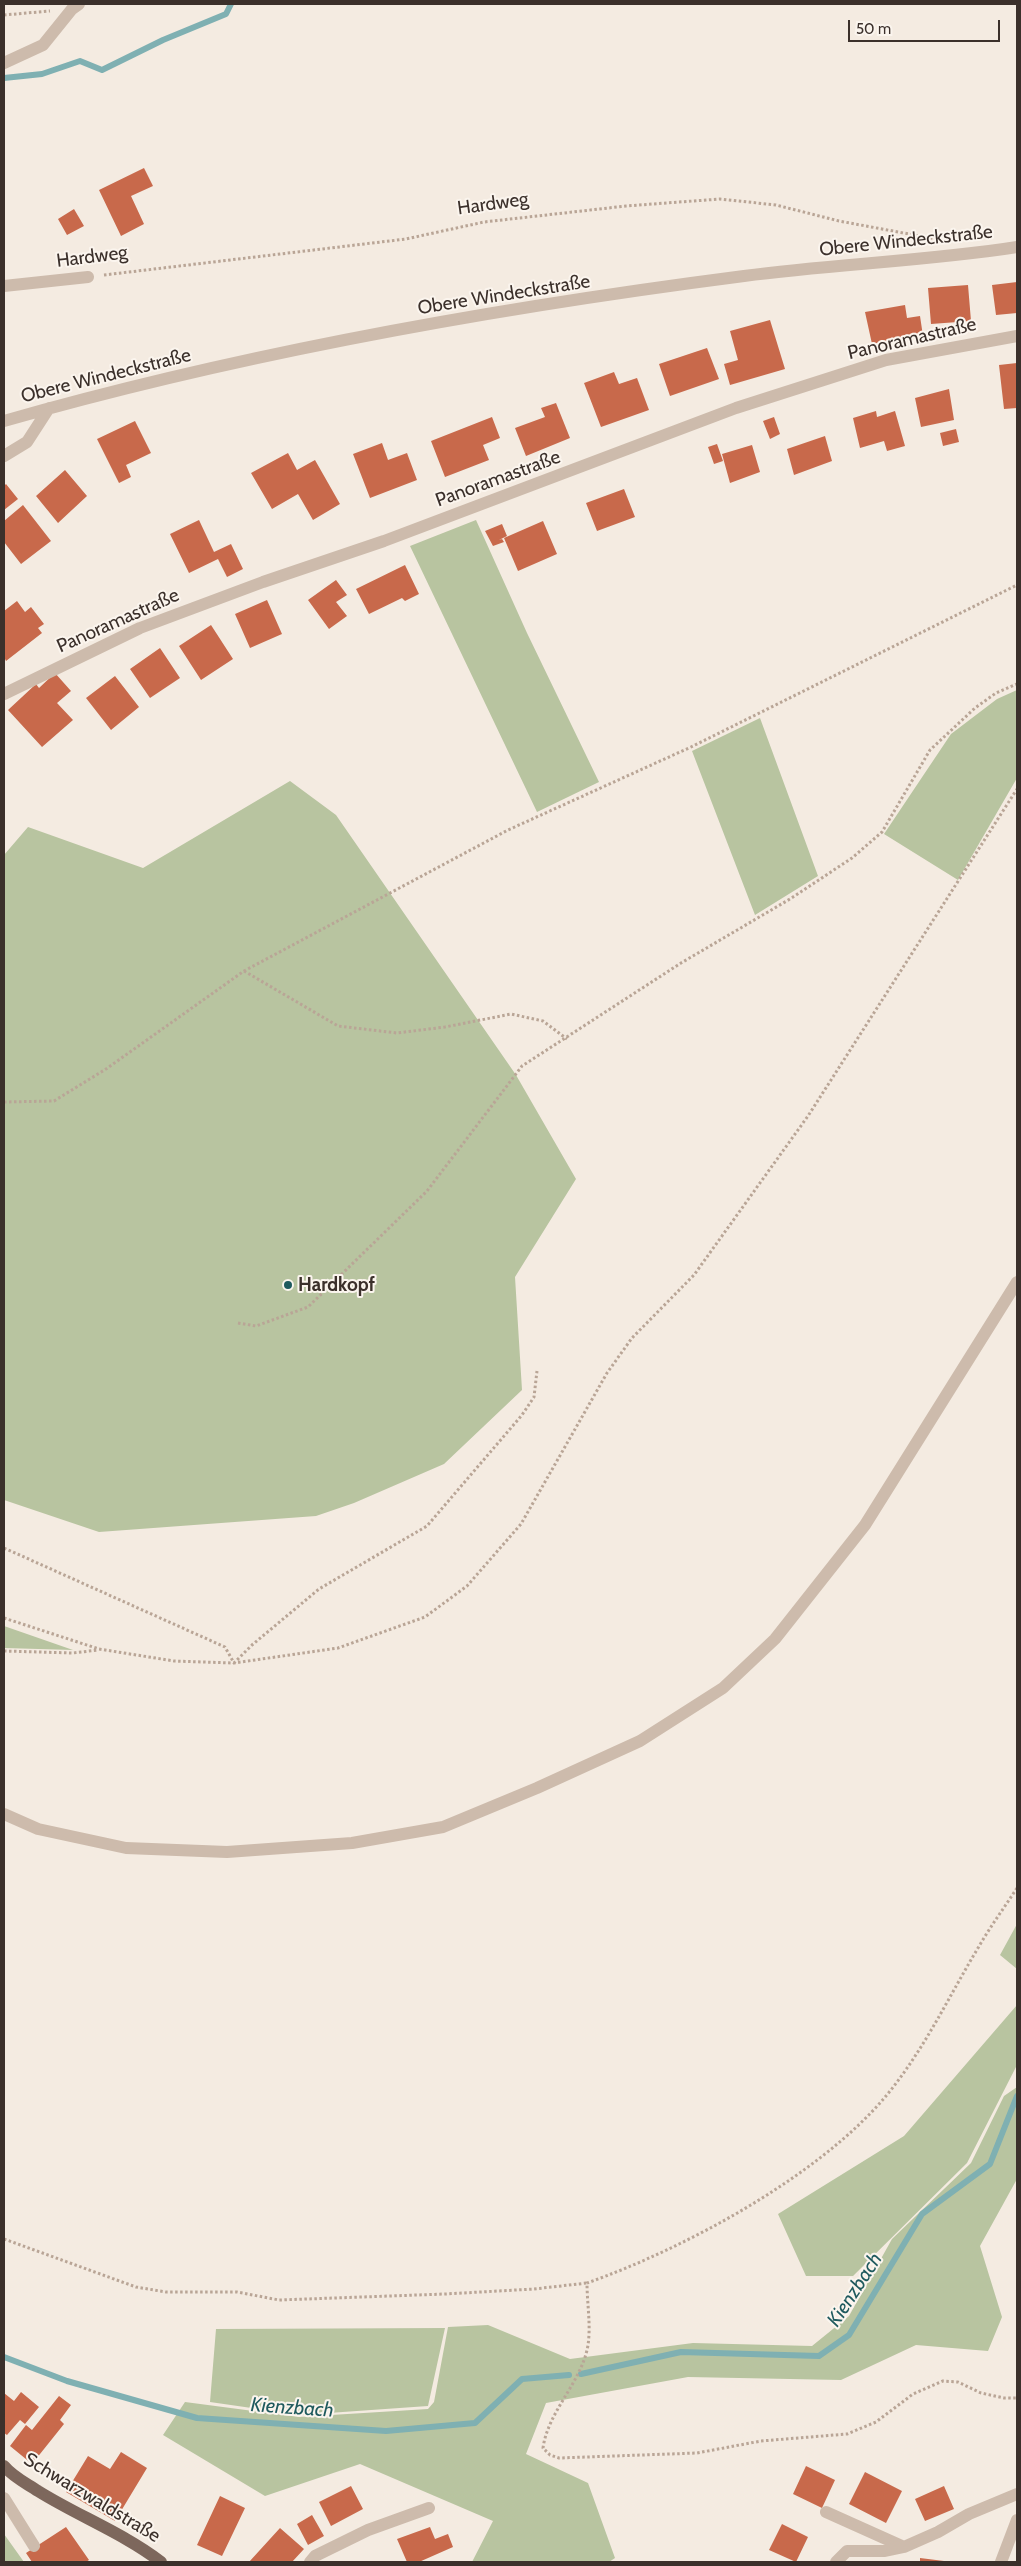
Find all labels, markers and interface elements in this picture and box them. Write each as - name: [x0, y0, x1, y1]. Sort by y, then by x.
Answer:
- scale bar: [851, 10, 1004, 42]
- text: 50 m: [856, 20, 891, 38]
- street label: Hardweg: [456, 188, 530, 220]
- street label: Obere Windeckstraße: [818, 221, 994, 261]
- street label: Hardweg: [55, 241, 129, 273]
- street label: Obere Windeckstraße: [416, 270, 592, 320]
- street label: Panoramastraße: [845, 313, 979, 365]
- street label: Obere Windeckstraße: [19, 344, 193, 408]
- street label: Panoramastraße: [432, 446, 564, 512]
- street label: Panoramastraße: [53, 584, 183, 658]
- place label: Hardkopf: [298, 1274, 375, 1296]
- marker: Hardkopf: [282, 1279, 294, 1291]
- water label: Kienzbach: [822, 2249, 888, 2331]
- water label: Kienzbach: [250, 2393, 334, 2423]
- street label: Schwarzwaldstraße: [20, 2448, 164, 2548]

